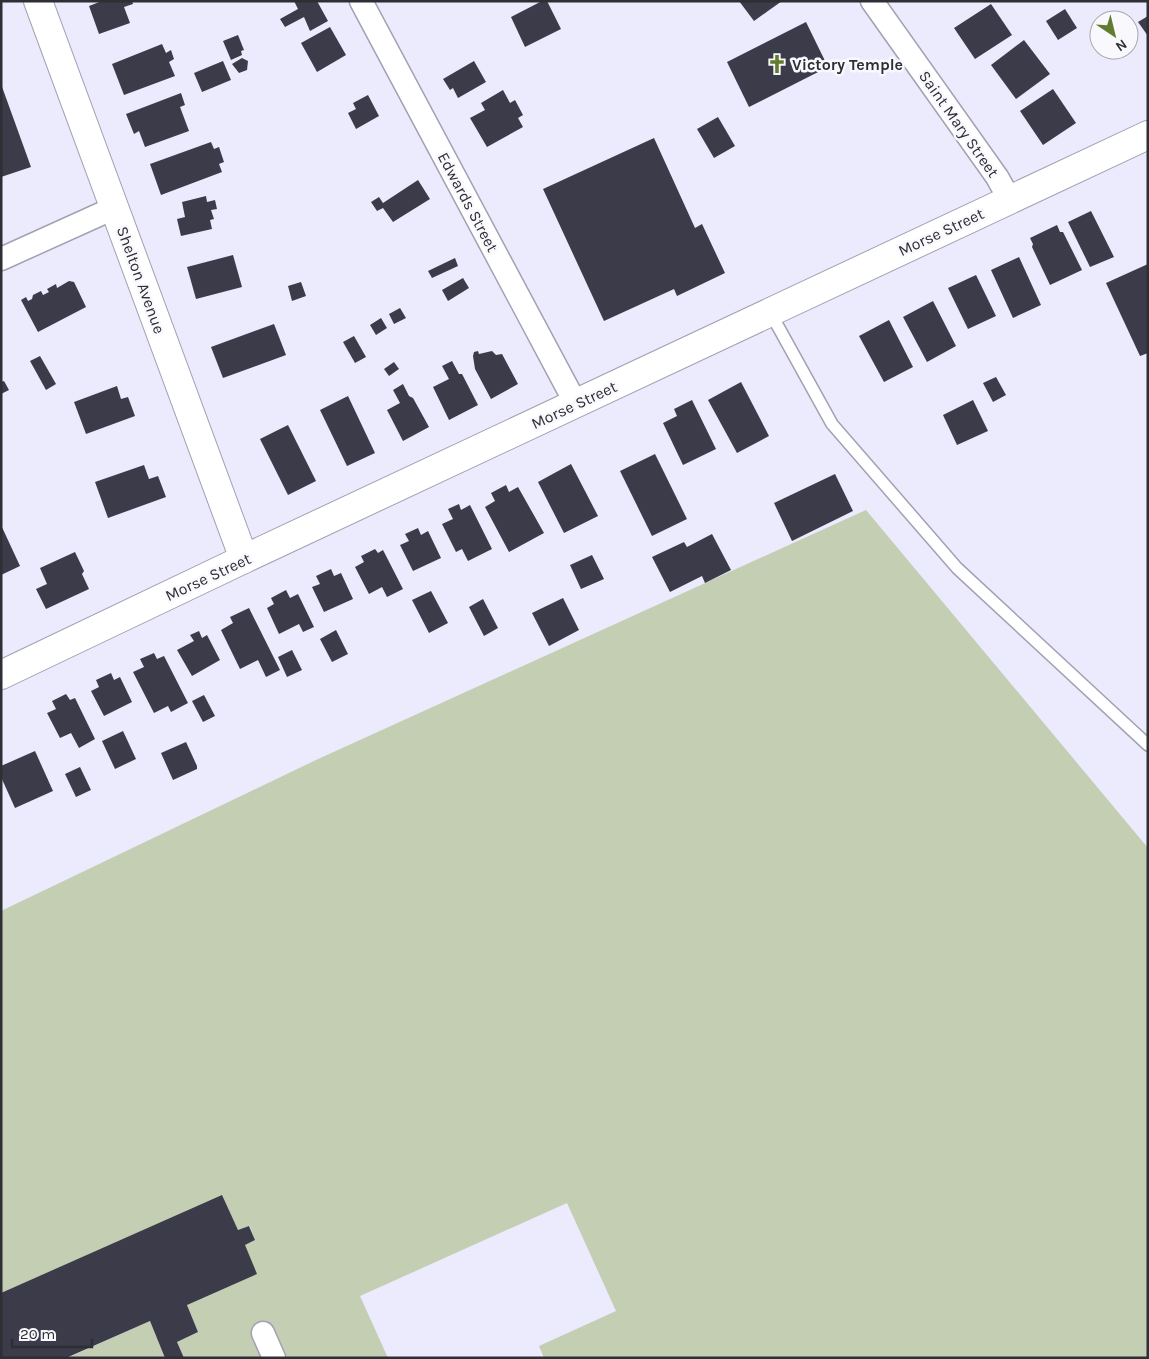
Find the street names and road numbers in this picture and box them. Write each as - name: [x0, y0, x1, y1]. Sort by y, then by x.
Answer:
- street label: Saint Mary Street: [915, 67, 1003, 181]
- street label: Edwards Street: [434, 149, 502, 255]
- street label: Morse Street: [895, 204, 987, 260]
- street label: Shelton Avenue: [113, 224, 169, 336]
- street label: Morse Street: [528, 377, 620, 433]
- street label: Morse Street: [162, 549, 254, 605]

